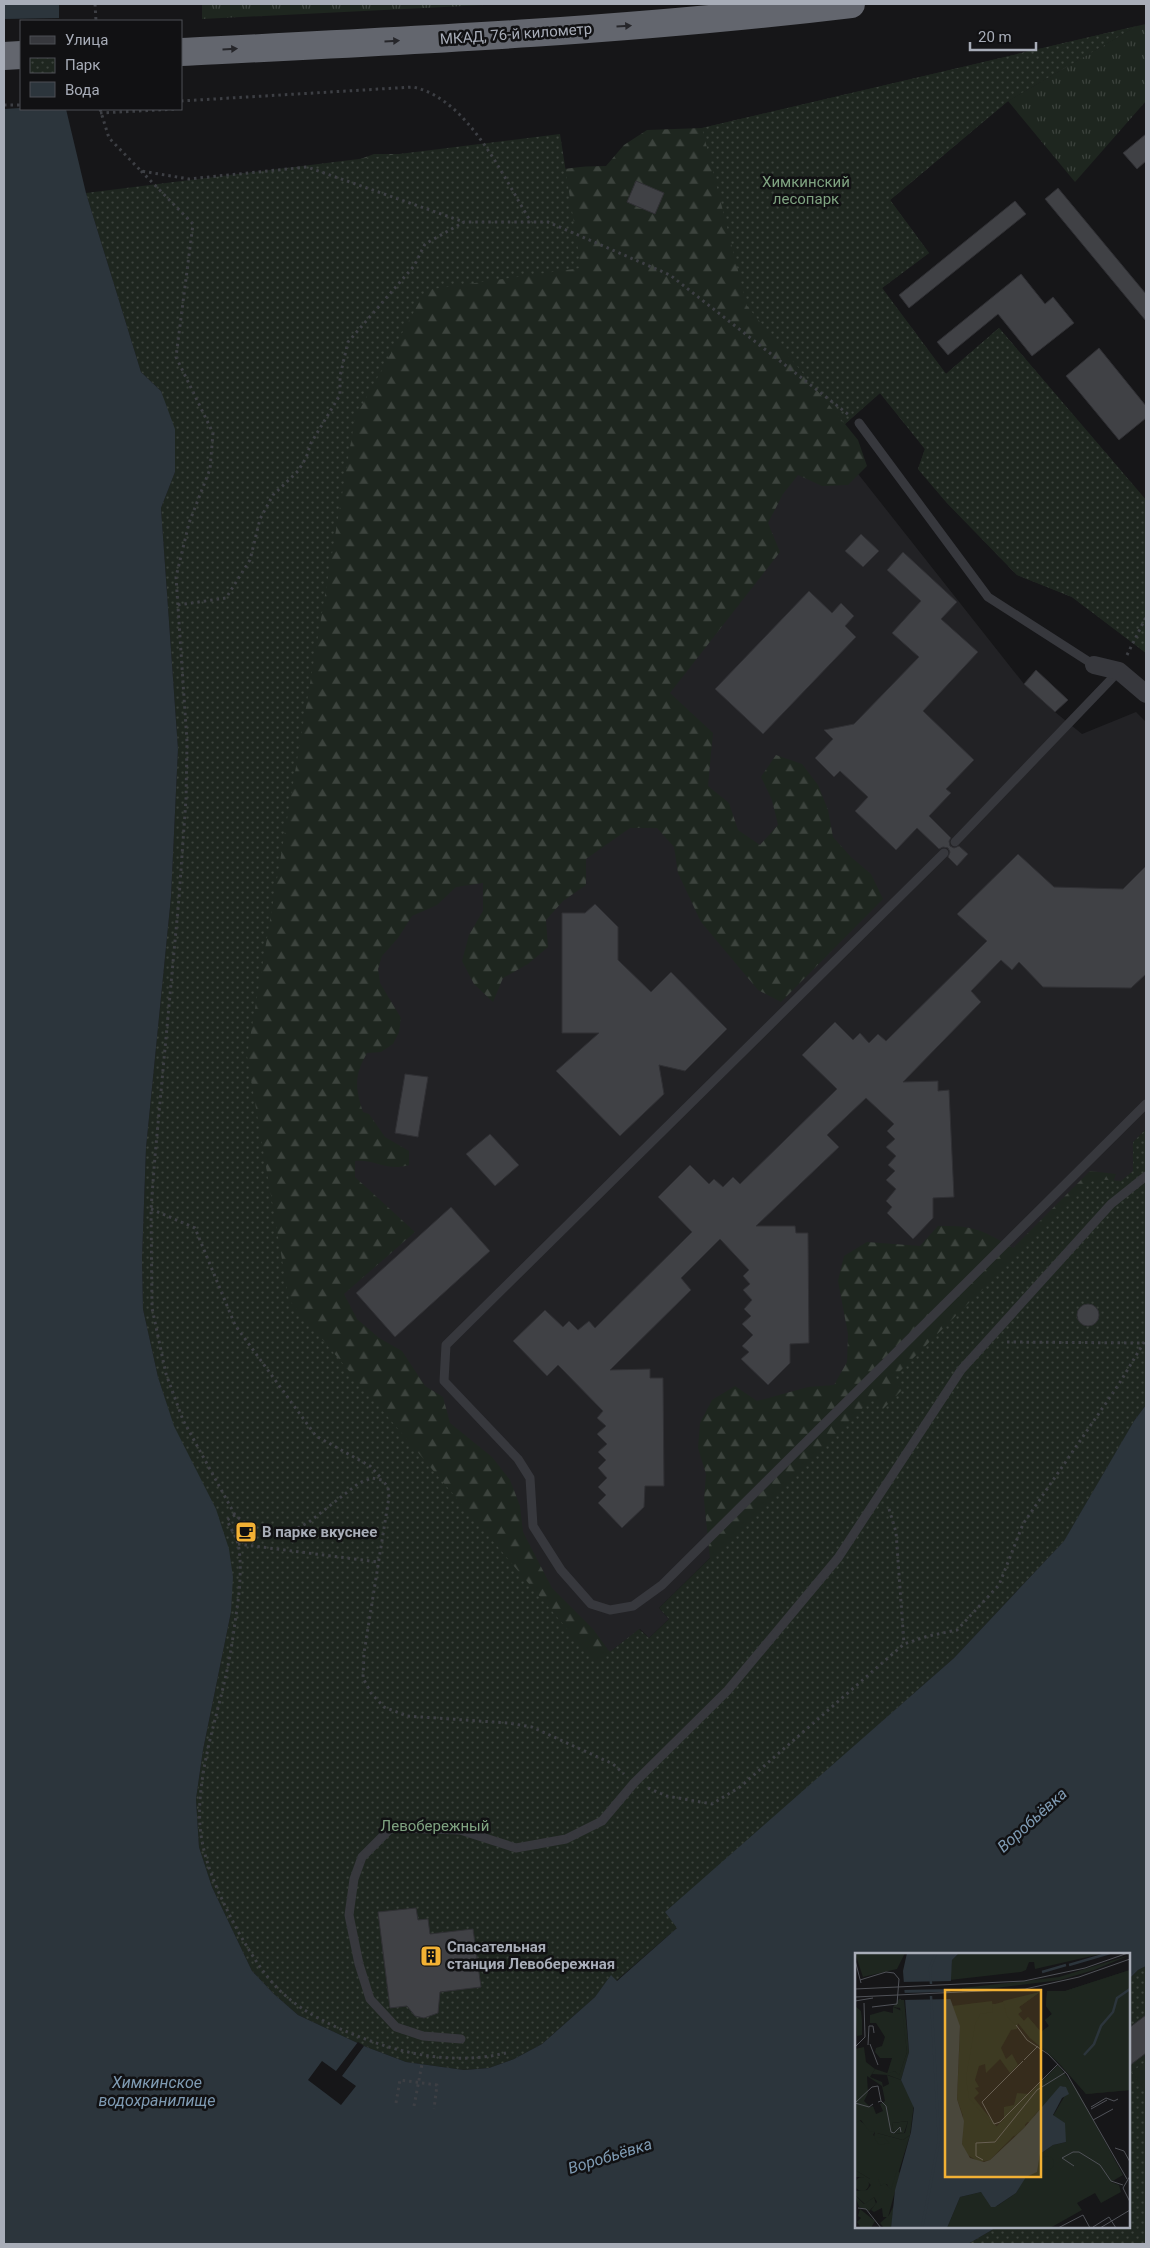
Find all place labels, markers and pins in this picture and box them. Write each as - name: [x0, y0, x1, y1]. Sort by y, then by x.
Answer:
- cafe icon: В парке вкуснее: [234, 1520, 258, 1544]
- place label: В парке вкуснее: [262, 1523, 377, 1541]
- place label: Спасательная станция Левобережная: [447, 1938, 615, 1973]
- building icon: Спасательная станция Левобережная: [419, 1944, 443, 1968]

